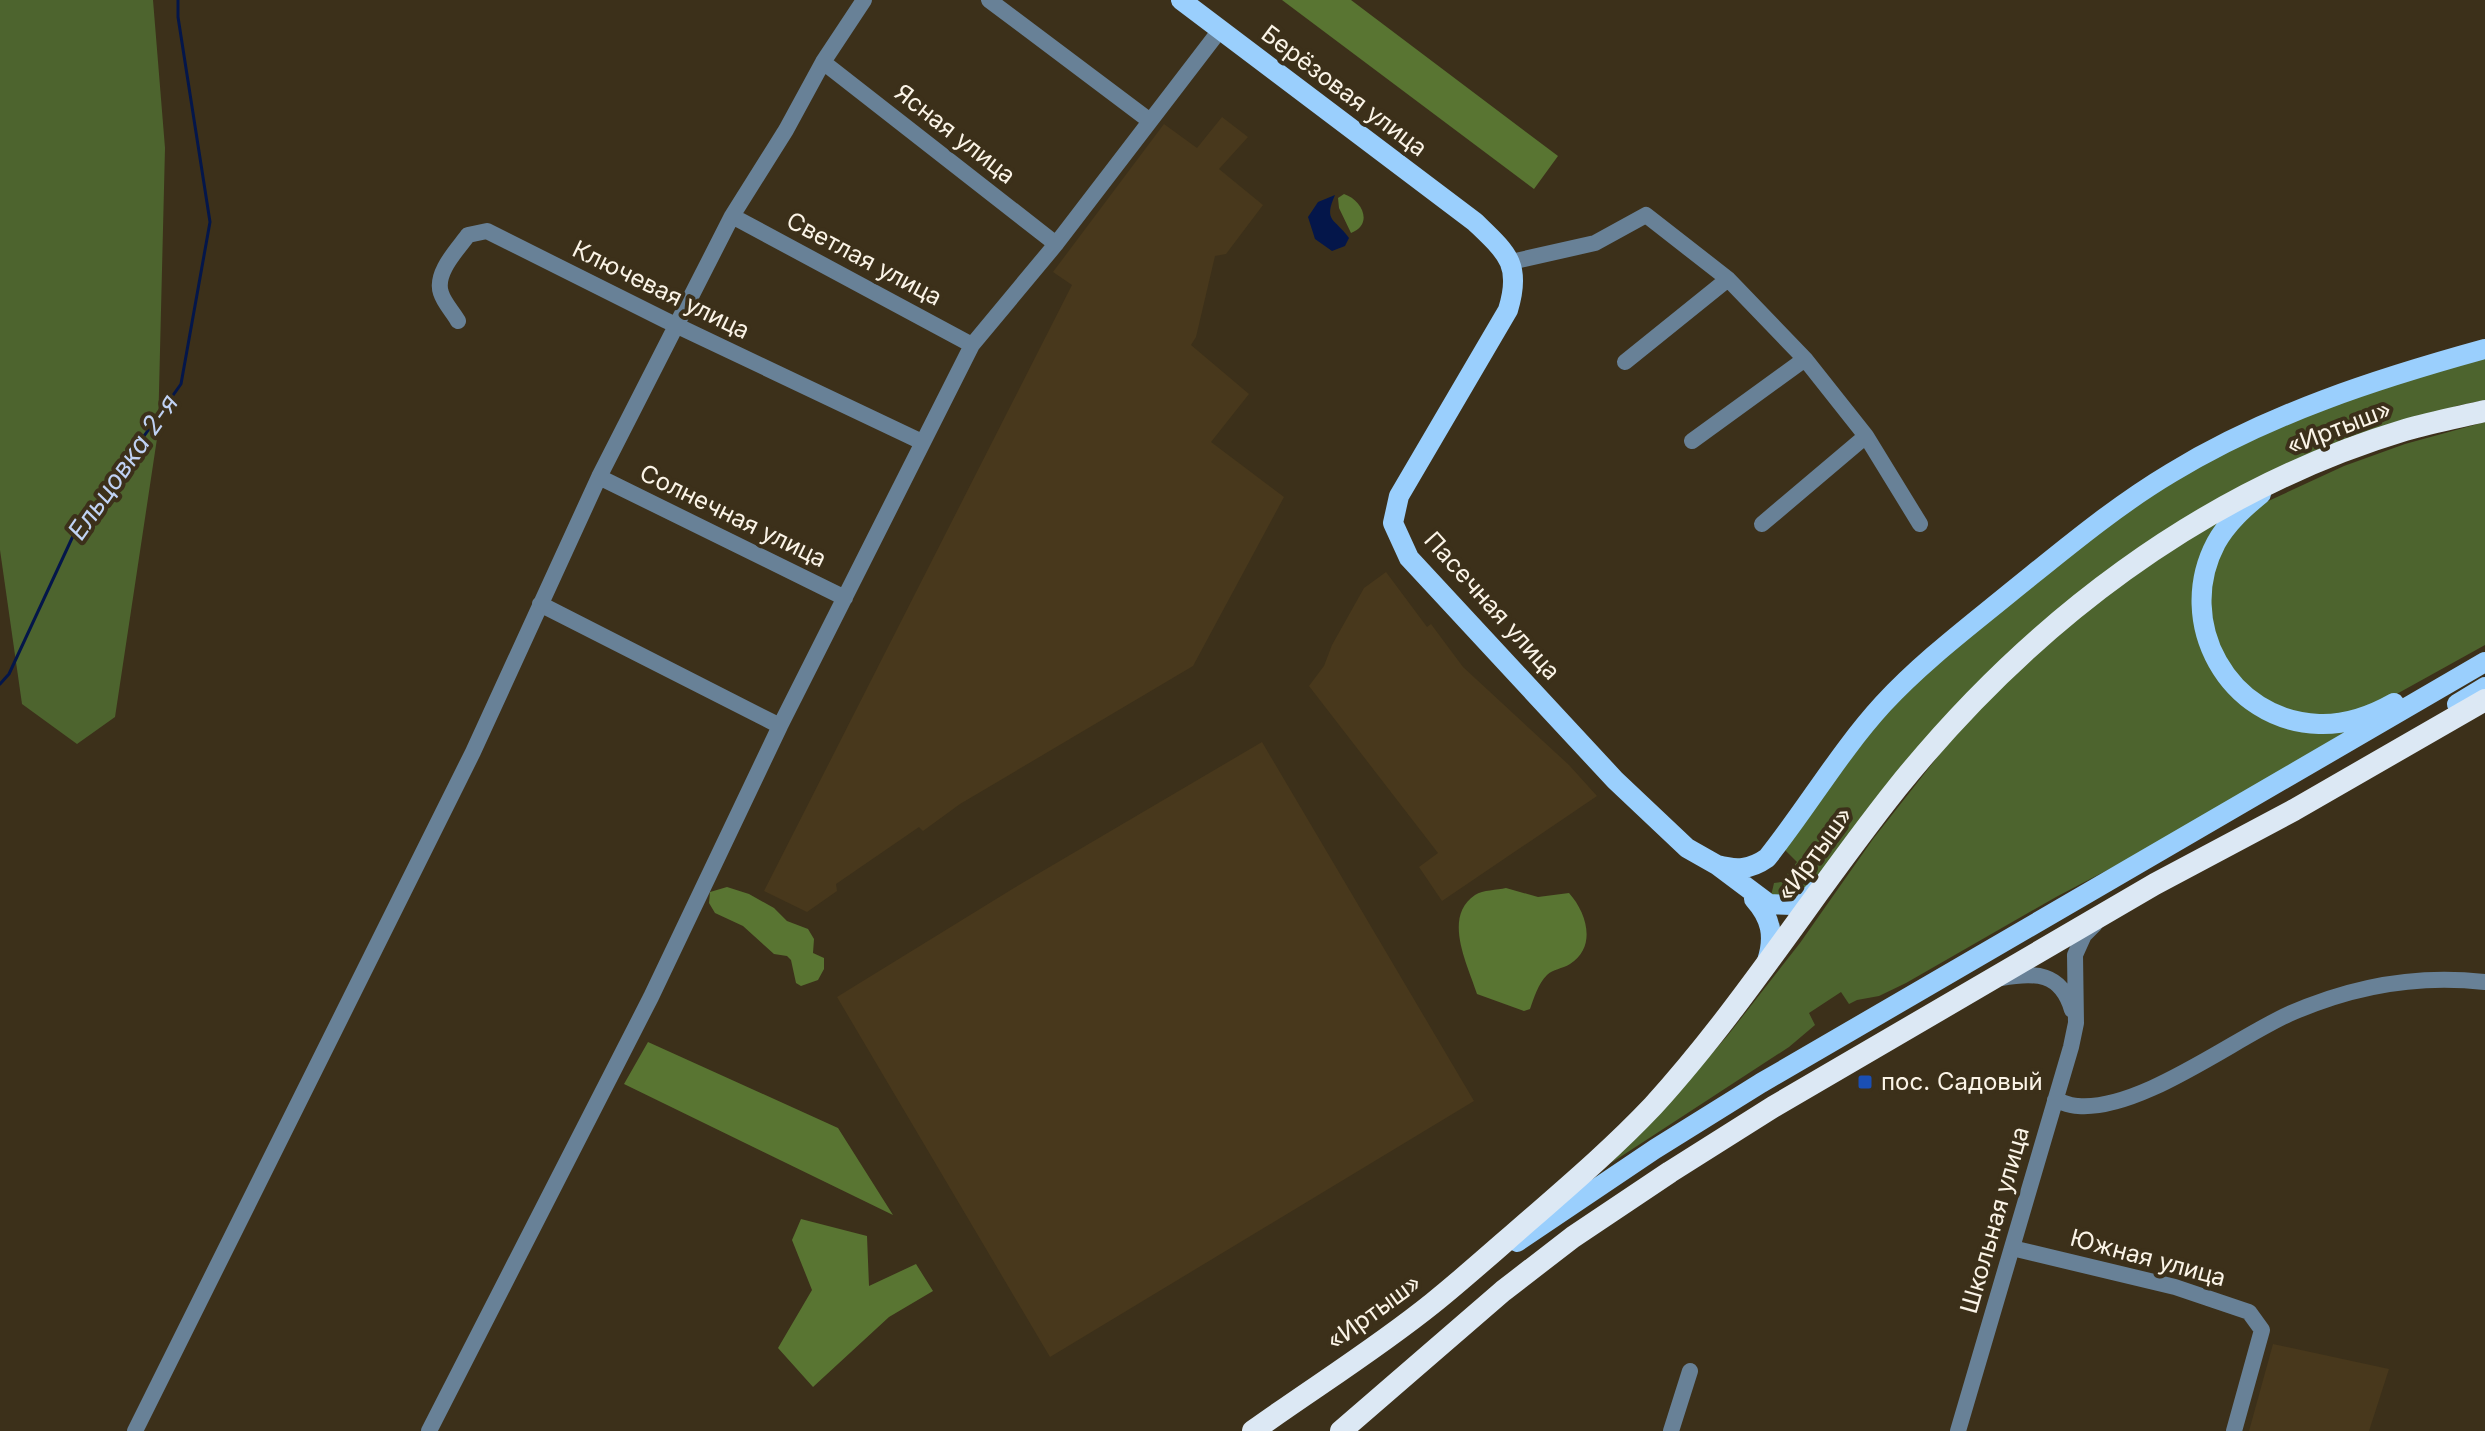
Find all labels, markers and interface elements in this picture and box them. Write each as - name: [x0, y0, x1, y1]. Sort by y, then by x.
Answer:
- street label: Берёзовая улица: [1256, 19, 1433, 162]
- street label: Ясная улица: [889, 78, 1021, 190]
- street label: Светлая улица: [782, 205, 947, 312]
- street label: Ключевая улица: [568, 234, 755, 345]
- water label: Ельцовка 2-я: [61, 388, 184, 545]
- street label: «Иртыш»: [2282, 394, 2395, 461]
- street label: Солнечная улица: [635, 458, 831, 573]
- street label: Пасечная улица: [1418, 526, 1566, 686]
- street label: «Иртыш»: [1771, 801, 1859, 907]
- place label: пос. Садовый: [1881, 1067, 2043, 1096]
- marker: пос. Садовый: [1856, 1073, 1874, 1091]
- street label: Школьная улица: [1954, 1123, 2035, 1317]
- street label: Южная улица: [2067, 1223, 2229, 1292]
- street label: «Иртыш»: [1321, 1268, 1427, 1356]

